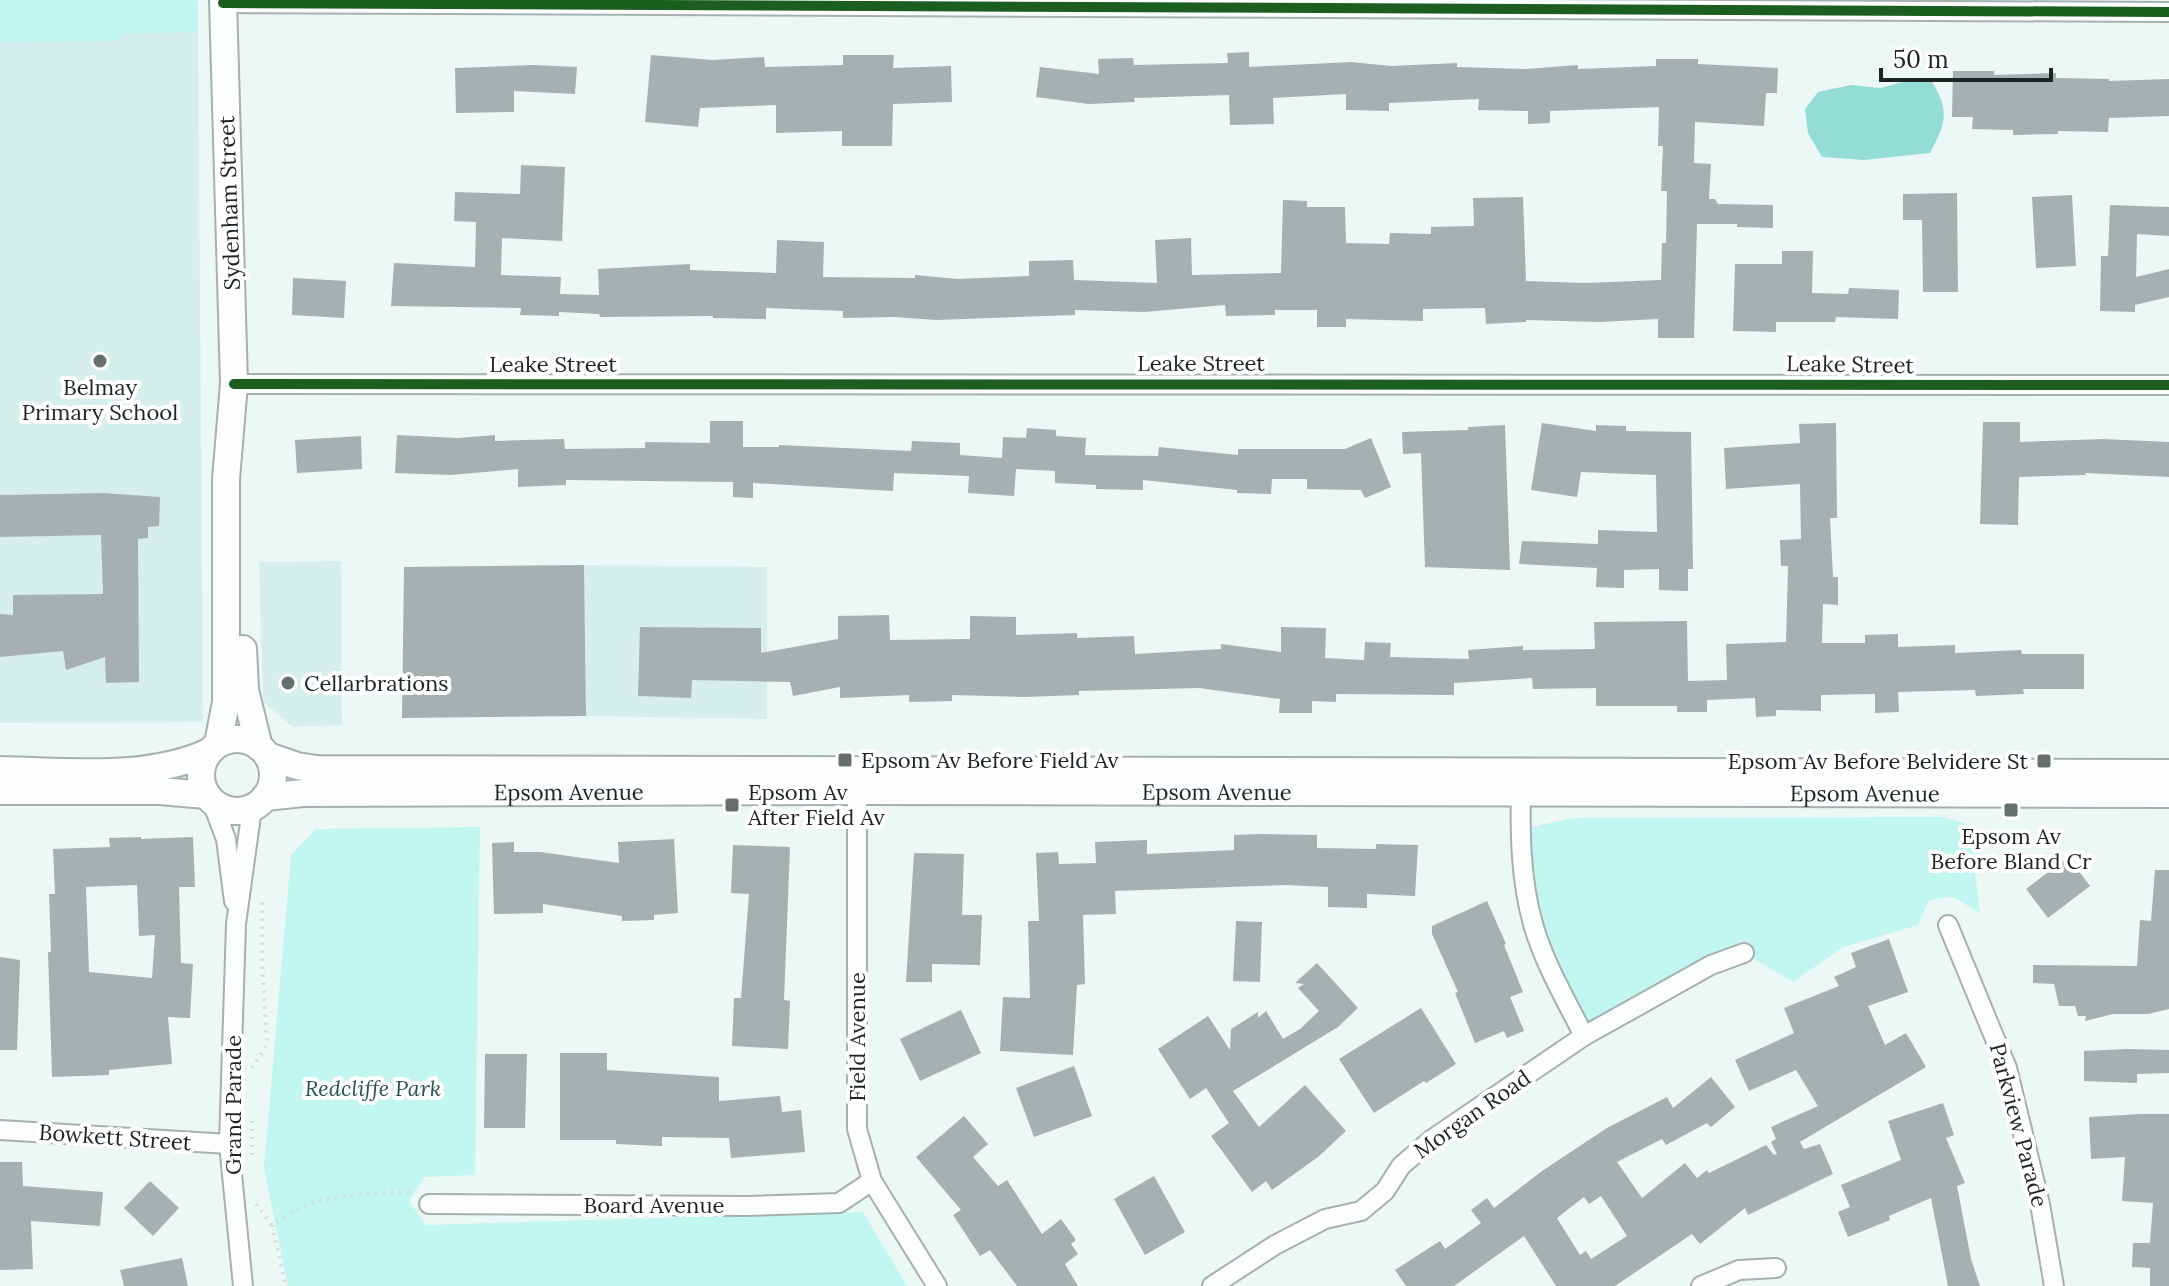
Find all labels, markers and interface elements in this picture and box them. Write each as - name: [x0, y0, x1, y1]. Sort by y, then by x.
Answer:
- scale bar: [1881, 32, 2051, 82]
- text: 50 m: [1893, 44, 1949, 75]
- street label: Sydenham Street: [212, 115, 246, 291]
- street label: Leake Street: [1137, 349, 1265, 377]
- street label: Leake Street: [1786, 349, 1915, 379]
- street label: Leake Street: [489, 350, 617, 378]
- marker: Belmay Primary School: [91, 352, 109, 370]
- place label: Belmay Primary School: [22, 373, 178, 426]
- place label: Cellarbrations: [304, 669, 449, 697]
- marker: Cellarbrations: [279, 674, 297, 692]
- place label: Epsom Av Before Field Av: [861, 746, 1120, 774]
- place label: Epsom Av Before Belvidere St: [1728, 747, 2028, 775]
- marker: Epsom Av Before Field Av: [836, 751, 854, 769]
- marker: Epsom Av Before Belvidere St: [2035, 752, 2053, 770]
- street label: Epsom Avenue: [494, 778, 644, 806]
- place label: Epsom Av After Field Av: [747, 778, 886, 831]
- street label: Epsom Avenue: [1142, 778, 1292, 806]
- street label: Epsom Avenue: [1790, 779, 1940, 807]
- marker: Epsom Av After Field Av: [723, 796, 741, 814]
- marker: Epsom Av Before Bland Cr: [2002, 801, 2020, 819]
- place label: Epsom Av Before Bland Cr: [1931, 822, 2092, 875]
- street label: Field Avenue: [843, 972, 871, 1102]
- street label: Grand Parade: [219, 1035, 247, 1175]
- street label: Parkview Parade: [1984, 1040, 2054, 1210]
- street label: Morgan Road: [1408, 1064, 1536, 1164]
- park label: Redcliffe Park: [305, 1074, 441, 1102]
- street label: Bowkett Street: [38, 1118, 193, 1156]
- street label: Board Avenue: [584, 1191, 725, 1219]

